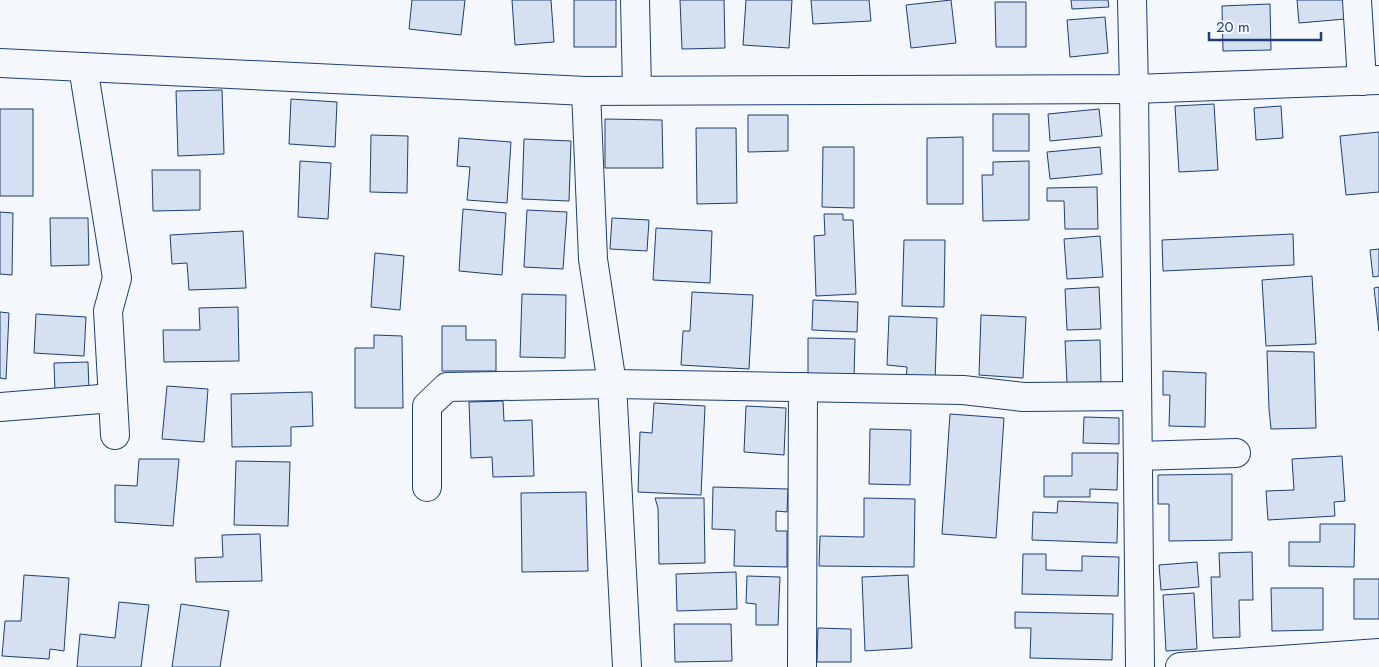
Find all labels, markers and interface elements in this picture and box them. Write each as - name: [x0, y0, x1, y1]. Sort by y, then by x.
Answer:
- scale bar: [1209, 10, 1322, 42]
- text: 20 m: [1216, 16, 1250, 38]

